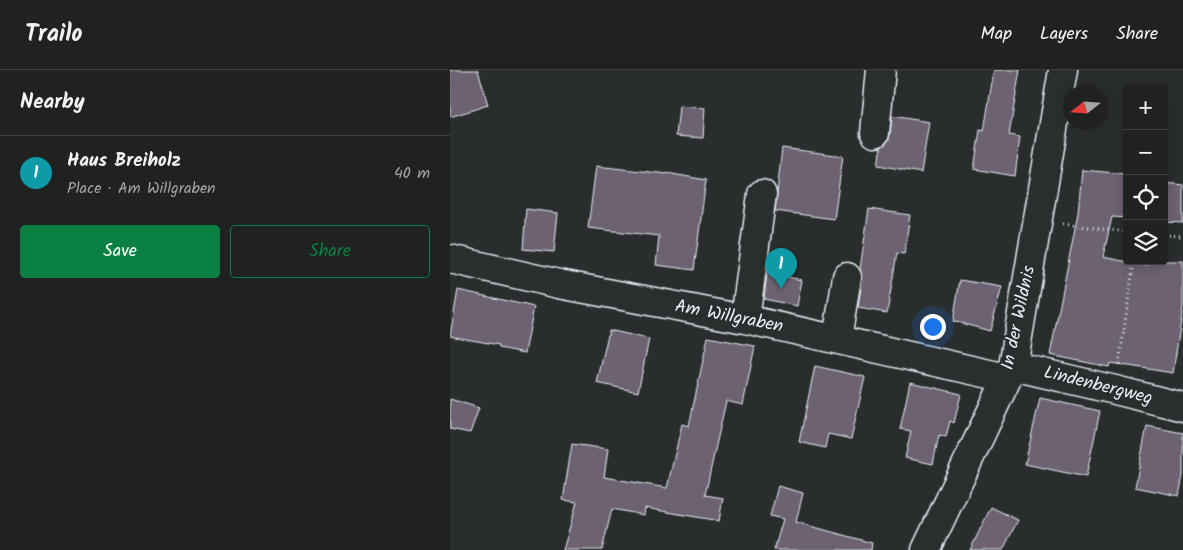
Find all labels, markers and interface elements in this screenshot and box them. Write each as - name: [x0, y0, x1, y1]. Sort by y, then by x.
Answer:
- text: Trailo: [25, 15, 83, 54]
- text: Map: [981, 20, 1012, 49]
- text: Layers: [1040, 20, 1088, 49]
- text: Share: [1116, 20, 1158, 49]
- north arrow: [1063, 85, 1108, 130]
- map controls: [1123, 85, 1168, 265]
- button: +: [1123, 85, 1168, 130]
- text: Nearby: [20, 86, 85, 119]
- button: −: [1123, 130, 1168, 175]
- text: Haus Breiholz: [67, 146, 181, 176]
- text: 1: [34, 161, 38, 186]
- text: 40 m: [394, 161, 430, 186]
- button: locate: [1123, 175, 1168, 220]
- text: Place · Am Willgraben: [67, 176, 216, 201]
- button: layers: [1123, 220, 1168, 265]
- button: Save: [20, 225, 220, 278]
- button: Share: [230, 225, 430, 278]
- pin: 1: [765, 248, 797, 289]
- street label: In der Wildnis: [994, 263, 1044, 373]
- street label: Am Willgraben: [672, 292, 786, 342]
- your location: [920, 314, 946, 340]
- street label: Lindenbergweg: [1041, 358, 1155, 414]

